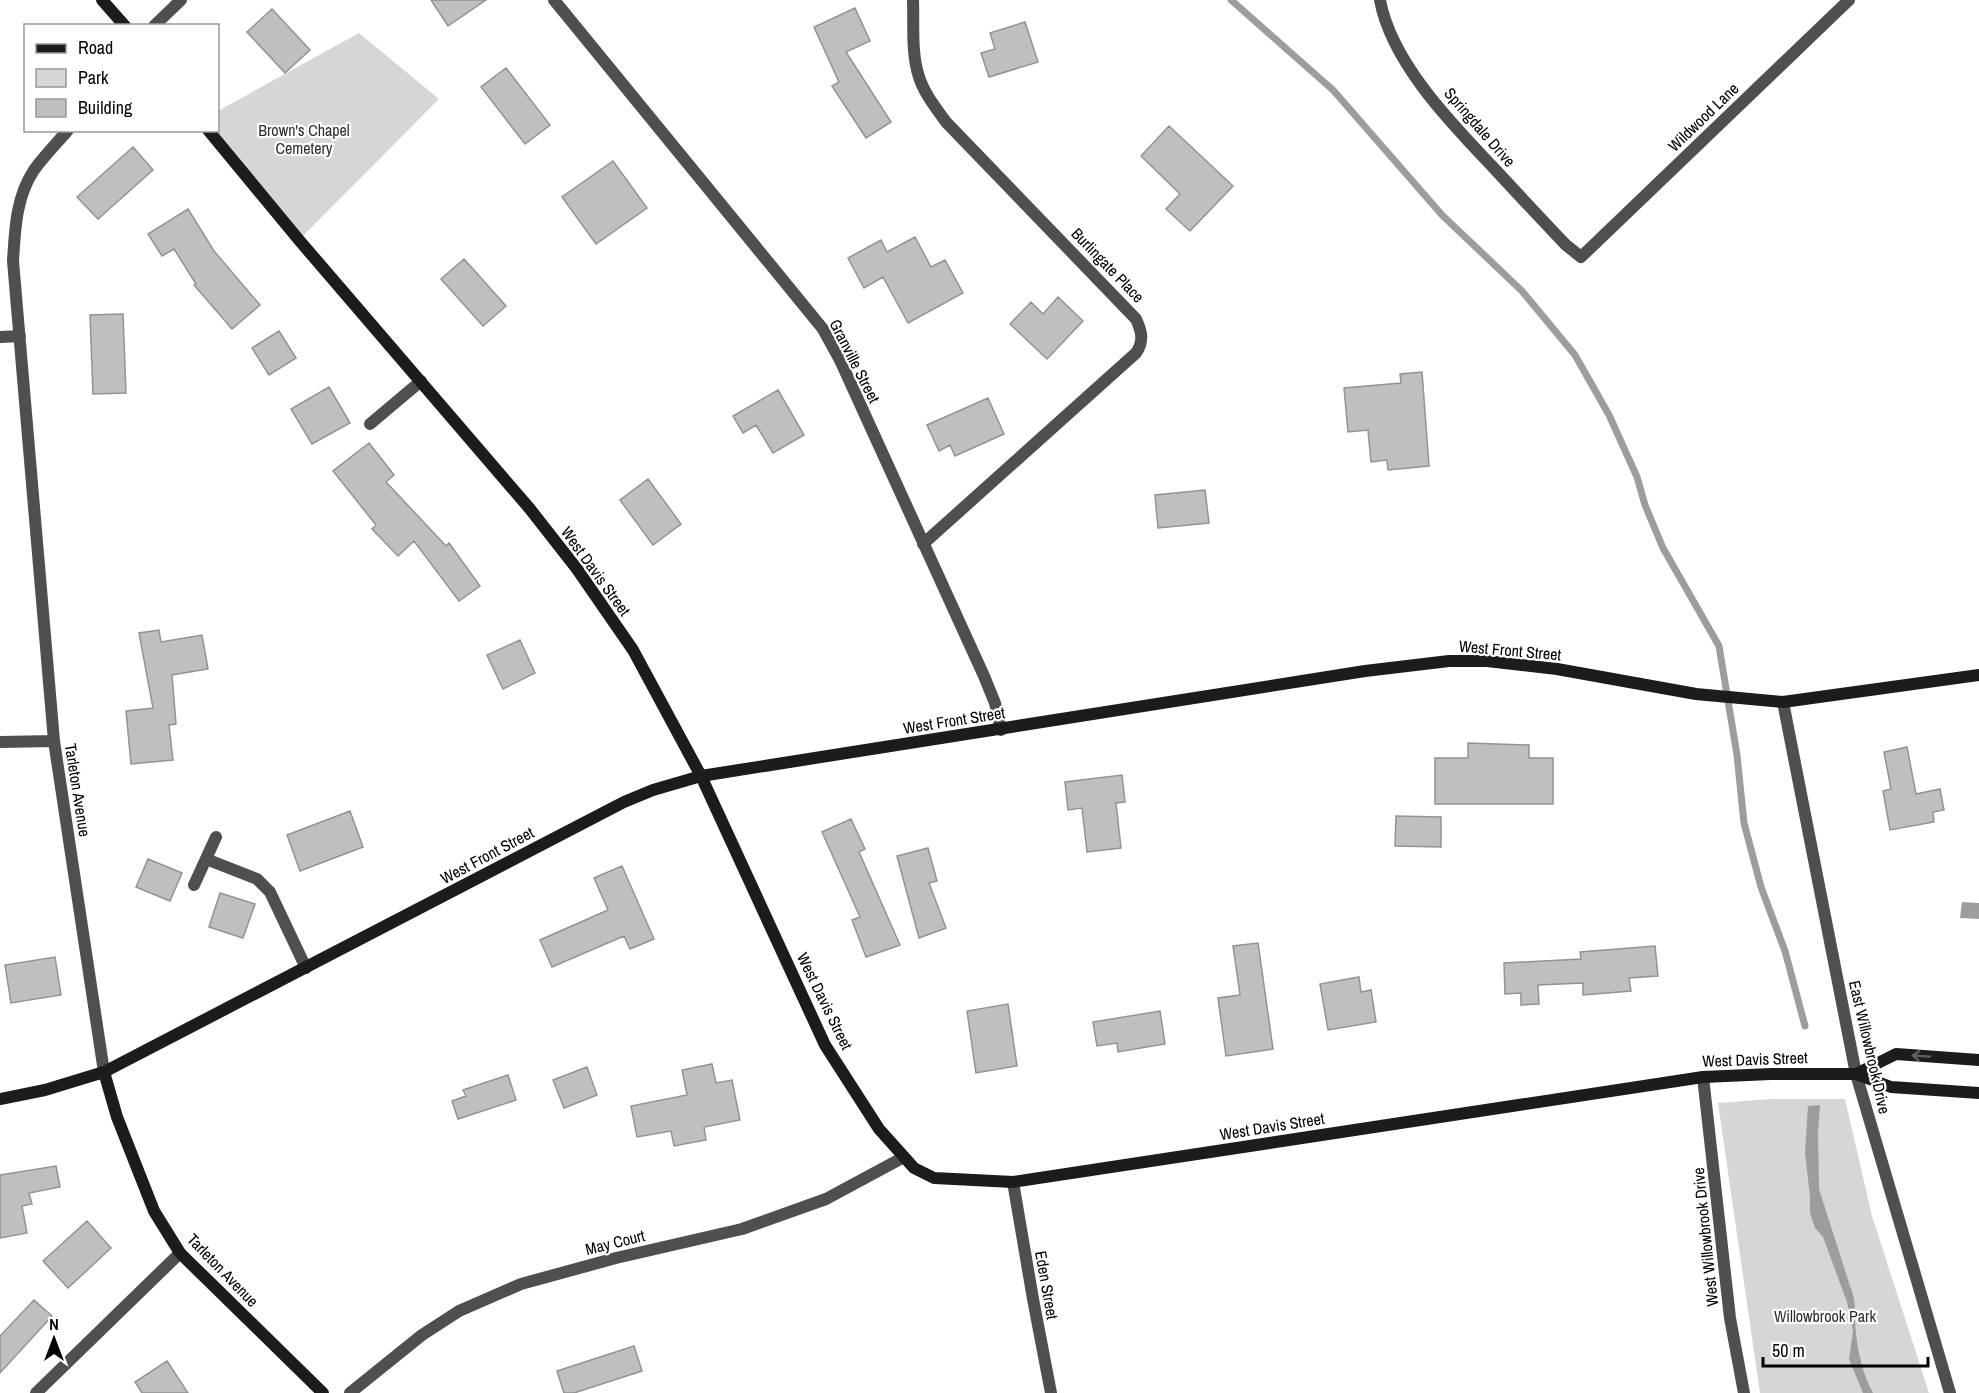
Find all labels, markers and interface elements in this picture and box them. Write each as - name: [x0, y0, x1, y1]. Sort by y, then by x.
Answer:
- legend: [24, 24, 219, 132]
- text: Road: [78, 35, 113, 60]
- text: Park: [78, 65, 109, 90]
- street label: Wildwood Lane: [1663, 78, 1743, 156]
- street label: Springdale Drive: [1439, 83, 1521, 171]
- text: Building: [78, 95, 133, 120]
- park label: Brown's Chapel Cemetery: [258, 119, 350, 159]
- street label: Burlingate Place: [1067, 223, 1149, 307]
- street label: Granville Street: [825, 315, 886, 407]
- street label: West Davis Street: [556, 522, 636, 620]
- street label: West Front Street: [1458, 635, 1562, 665]
- street label: West Front Street: [902, 701, 1007, 739]
- street label: Tarleton Avenue: [60, 742, 96, 838]
- street label: West Front Street: [437, 821, 538, 889]
- street label: West Davis Street: [792, 949, 858, 1054]
- street label: East Willowbrook Drive: [1844, 978, 1896, 1116]
- street label: West Davis Street: [1702, 1046, 1808, 1072]
- one-way arrow: [1911, 1050, 1931, 1061]
- street label: West Davis Street: [1218, 1107, 1326, 1145]
- street label: West Willowbrook Drive: [1687, 1166, 1723, 1308]
- street label: May Court: [583, 1224, 647, 1260]
- street label: Tarleton Avenue: [182, 1228, 264, 1312]
- street label: Eden Street: [1030, 1249, 1064, 1321]
- park label: Willowbrook Park: [1774, 1305, 1876, 1327]
- north arrow: [24, 1309, 84, 1369]
- text: N: [49, 1313, 59, 1335]
- scale bar: [1763, 1330, 1928, 1368]
- text: 50 m: [1772, 1338, 1805, 1363]

